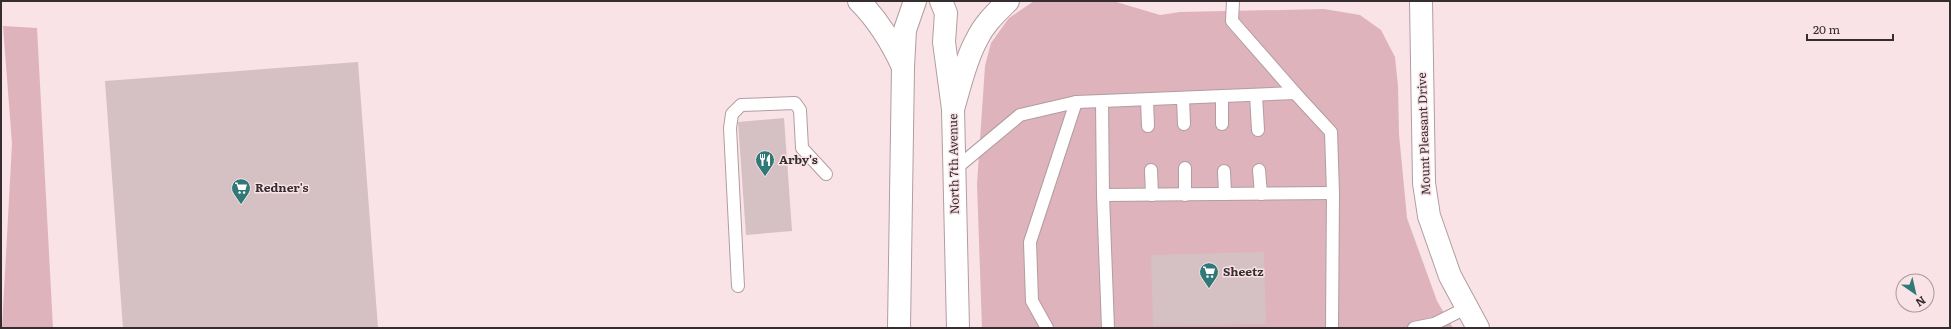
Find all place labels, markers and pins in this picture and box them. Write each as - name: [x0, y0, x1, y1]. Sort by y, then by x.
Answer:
- restaurant icon: Arby's: [754, 149, 776, 177]
- place label: Arby's: [779, 150, 818, 168]
- supermarket icon: Redner's: [230, 177, 252, 205]
- place label: Redner's: [255, 178, 308, 196]
- supermarket icon: Sheetz: [1198, 261, 1220, 289]
- place label: Sheetz: [1223, 262, 1264, 280]

